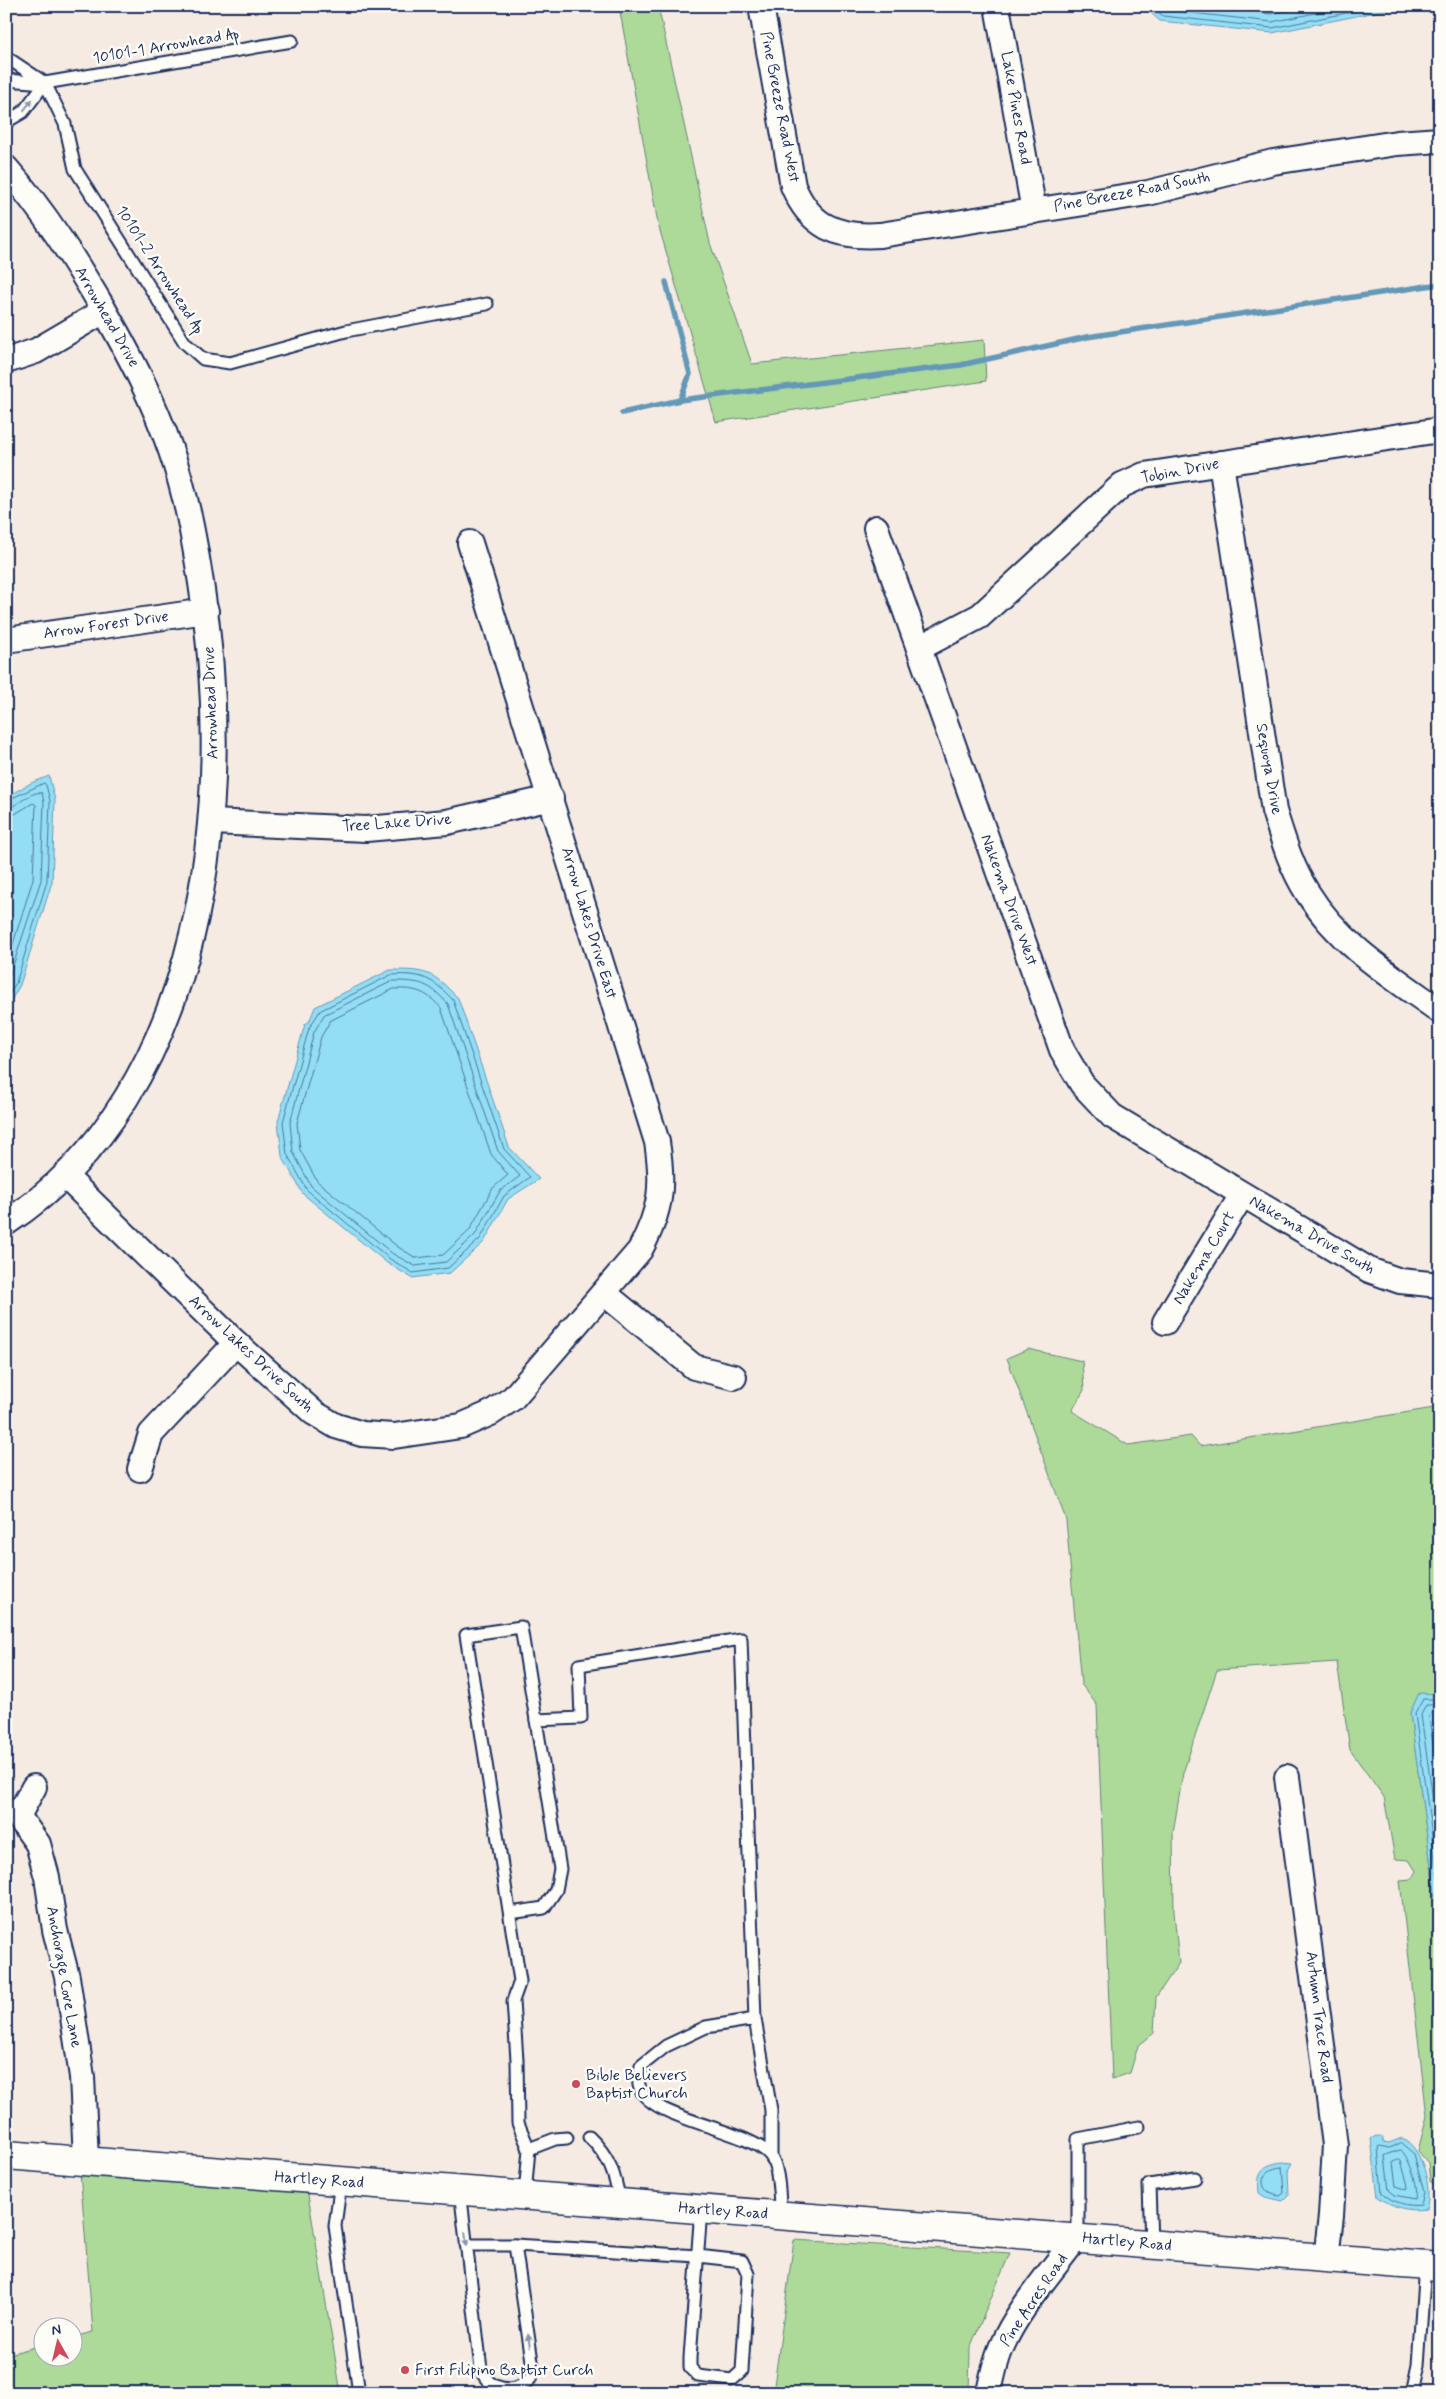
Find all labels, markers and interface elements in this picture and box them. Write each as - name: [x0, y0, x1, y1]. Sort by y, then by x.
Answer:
- street label: 10101-1 Arrowhead Ap: [91, 23, 241, 70]
- street label: Pine Breeze Road West: [755, 30, 805, 184]
- street label: Lake Pines Road: [996, 50, 1036, 166]
- one-way arrow: [23, 98, 33, 112]
- street label: Pine Breeze Road South: [1052, 167, 1212, 217]
- street label: 10101-2 Arrowhead Ap: [110, 202, 209, 339]
- street label: Arrowhead Drive: [70, 263, 144, 371]
- street label: Tobin Drive: [1139, 453, 1221, 489]
- street label: Arrow Forest Drive: [42, 606, 170, 644]
- street label: Arrowhead Drive: [199, 646, 223, 760]
- street label: Sequoya Drive: [1251, 722, 1287, 817]
- street label: Tree Lake Drive: [341, 809, 453, 837]
- street label: Nakema Drive West: [975, 831, 1043, 969]
- street label: Arrow Lakes Drive East: [556, 845, 622, 1001]
- street label: Nakema Drive South: [1245, 1190, 1379, 1280]
- street label: Nakema Court: [1168, 1207, 1240, 1308]
- street label: Arrow Lakes Drive South: [184, 1290, 318, 1418]
- street label: Anchorage Cove Lane: [40, 1904, 87, 2050]
- street label: Autumn Trace Road: [1301, 1950, 1337, 2084]
- place label: Bible Believers Baptist Church: [586, 2065, 688, 2104]
- marker: Bible Believers Baptist Church: [570, 2078, 582, 2090]
- street label: Hartley Road: [274, 2166, 364, 2194]
- street label: Hartley Road: [678, 2197, 768, 2225]
- street label: Hartley Road: [1081, 2228, 1173, 2256]
- one-way arrow: [462, 2231, 470, 2247]
- street label: Pine Acres Road: [995, 2249, 1073, 2351]
- north arrow: [32, 2316, 82, 2366]
- text: N: [50, 2321, 62, 2340]
- one-way arrow: [525, 2332, 533, 2348]
- place label: First Filipino Baptist Curch: [415, 2360, 593, 2381]
- marker: First Filipino Baptist Curch: [399, 2364, 411, 2376]

